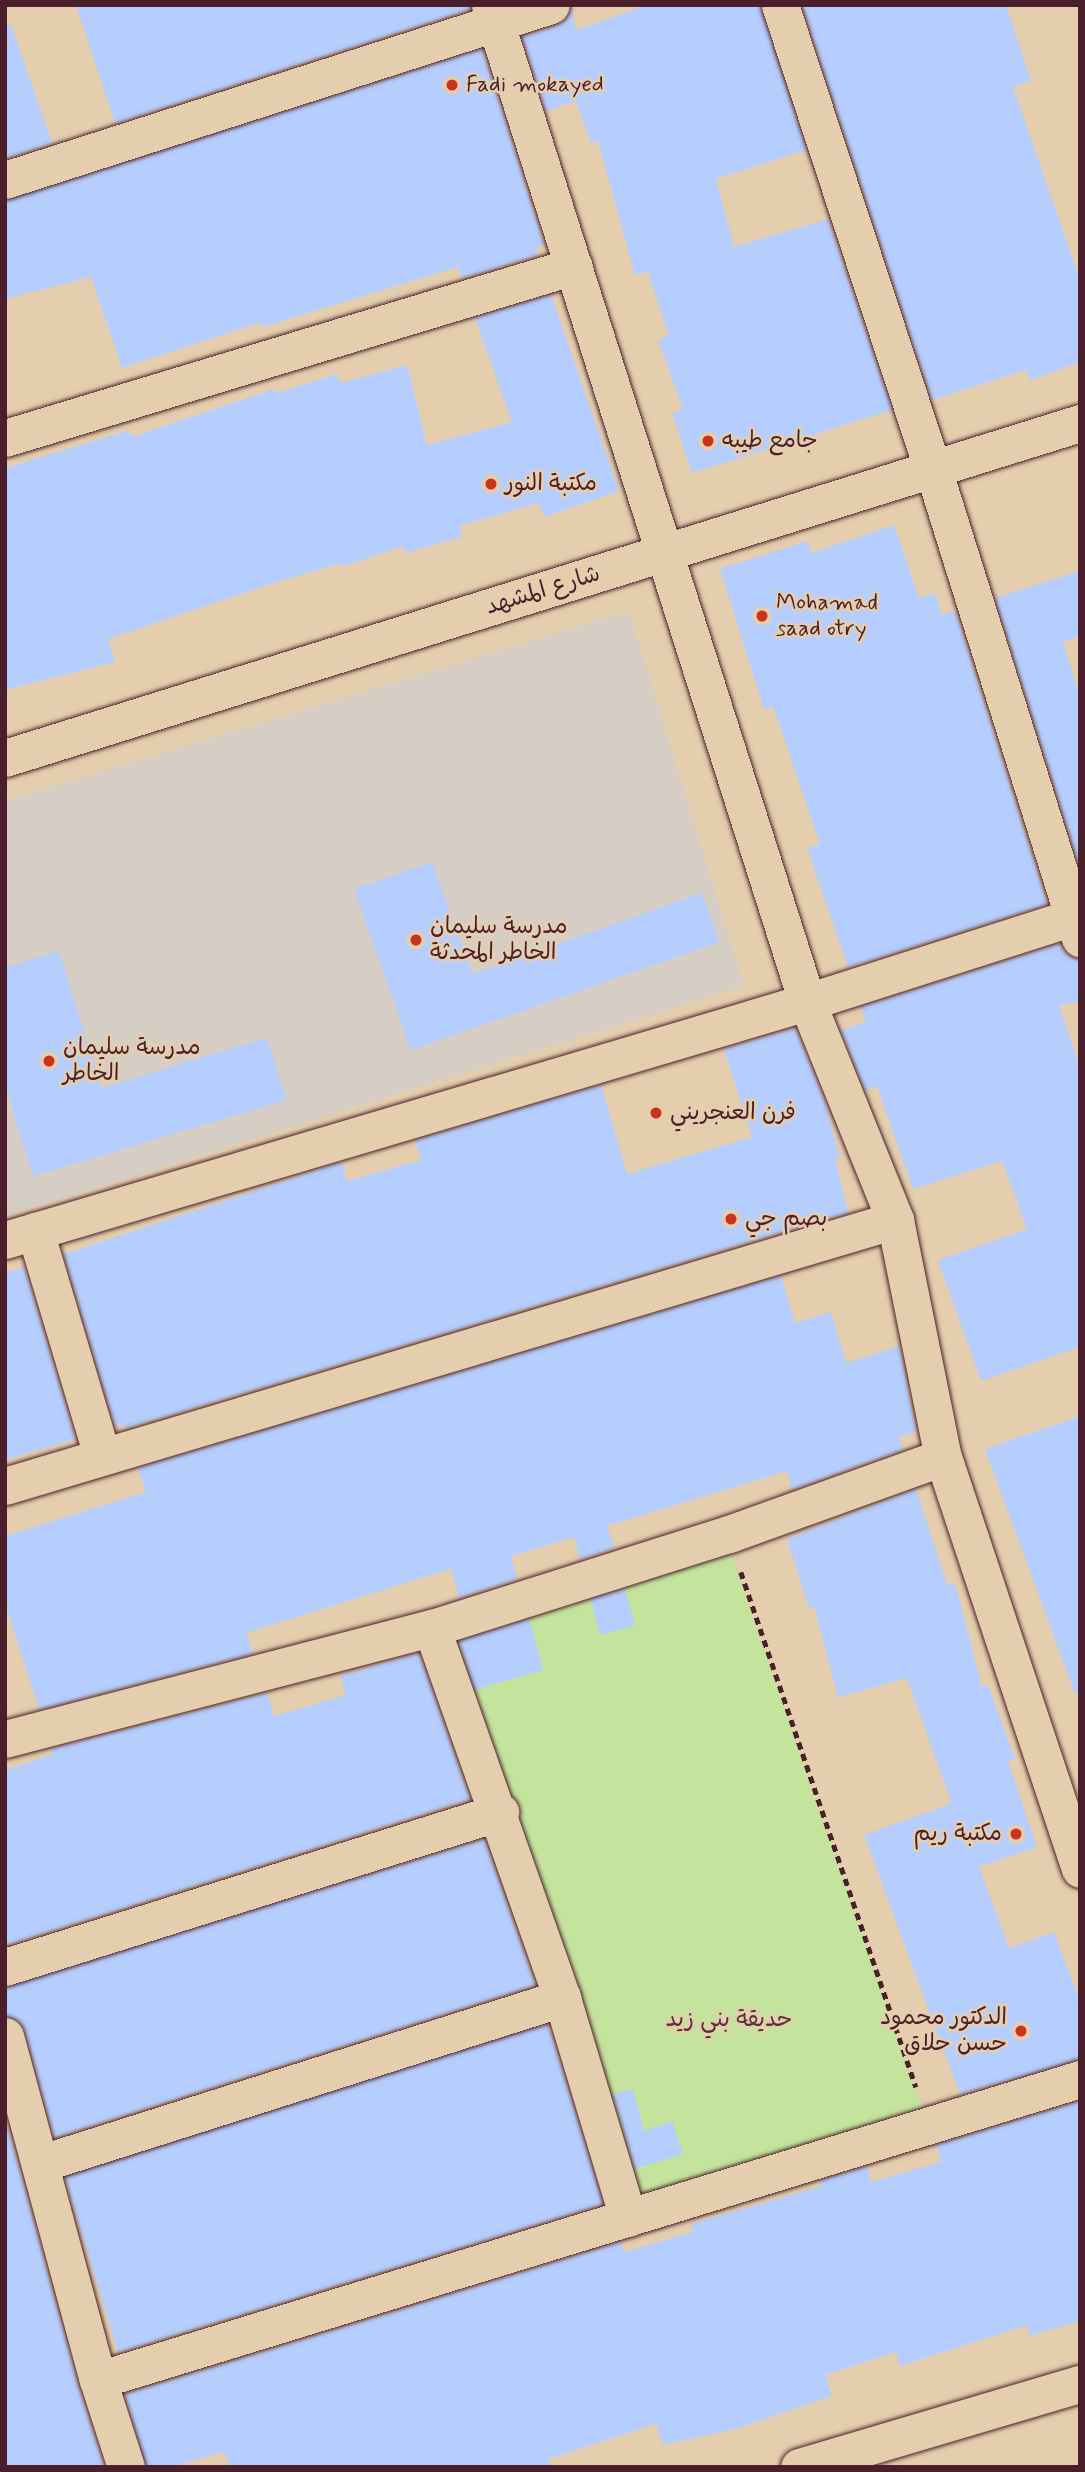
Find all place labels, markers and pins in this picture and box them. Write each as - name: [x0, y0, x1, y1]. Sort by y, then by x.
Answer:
- place label: Fadi mokayed: [466, 71, 597, 99]
- marker: Fadi mokayed: [444, 77, 460, 93]
- place label: جامع طيبه: [722, 427, 818, 455]
- marker: جامع طيبه: [700, 433, 716, 449]
- place label: مكتبة النور: [505, 470, 597, 498]
- marker: مكتبة النور: [483, 476, 499, 492]
- place label: Mohamad saad otry: [776, 589, 878, 643]
- marker: Mohamad saad otry: [754, 608, 770, 624]
- place label: مدرسة سليمان الخاطر المحدثة: [430, 913, 568, 967]
- marker: مدرسة سليمان الخاطر المحدثة: [408, 932, 424, 948]
- place label: مدرسة سليمان الخاطر: [63, 1034, 201, 1088]
- marker: مدرسة سليمان الخاطر: [41, 1053, 57, 1069]
- place label: فرن العنجريني: [670, 1099, 796, 1127]
- marker: فرن العنجريني: [648, 1105, 664, 1121]
- place label: بصم جي: [745, 1205, 828, 1233]
- marker: بصم جي: [723, 1211, 739, 1227]
- place label: مكتبة ريم: [914, 1820, 1002, 1848]
- marker: مكتبة ريم: [1008, 1826, 1024, 1842]
- place label: الدكتور محمود حسن حلاق: [880, 2004, 1007, 2058]
- marker: الدكتور محمود حسن حلاق: [1013, 2023, 1029, 2039]

